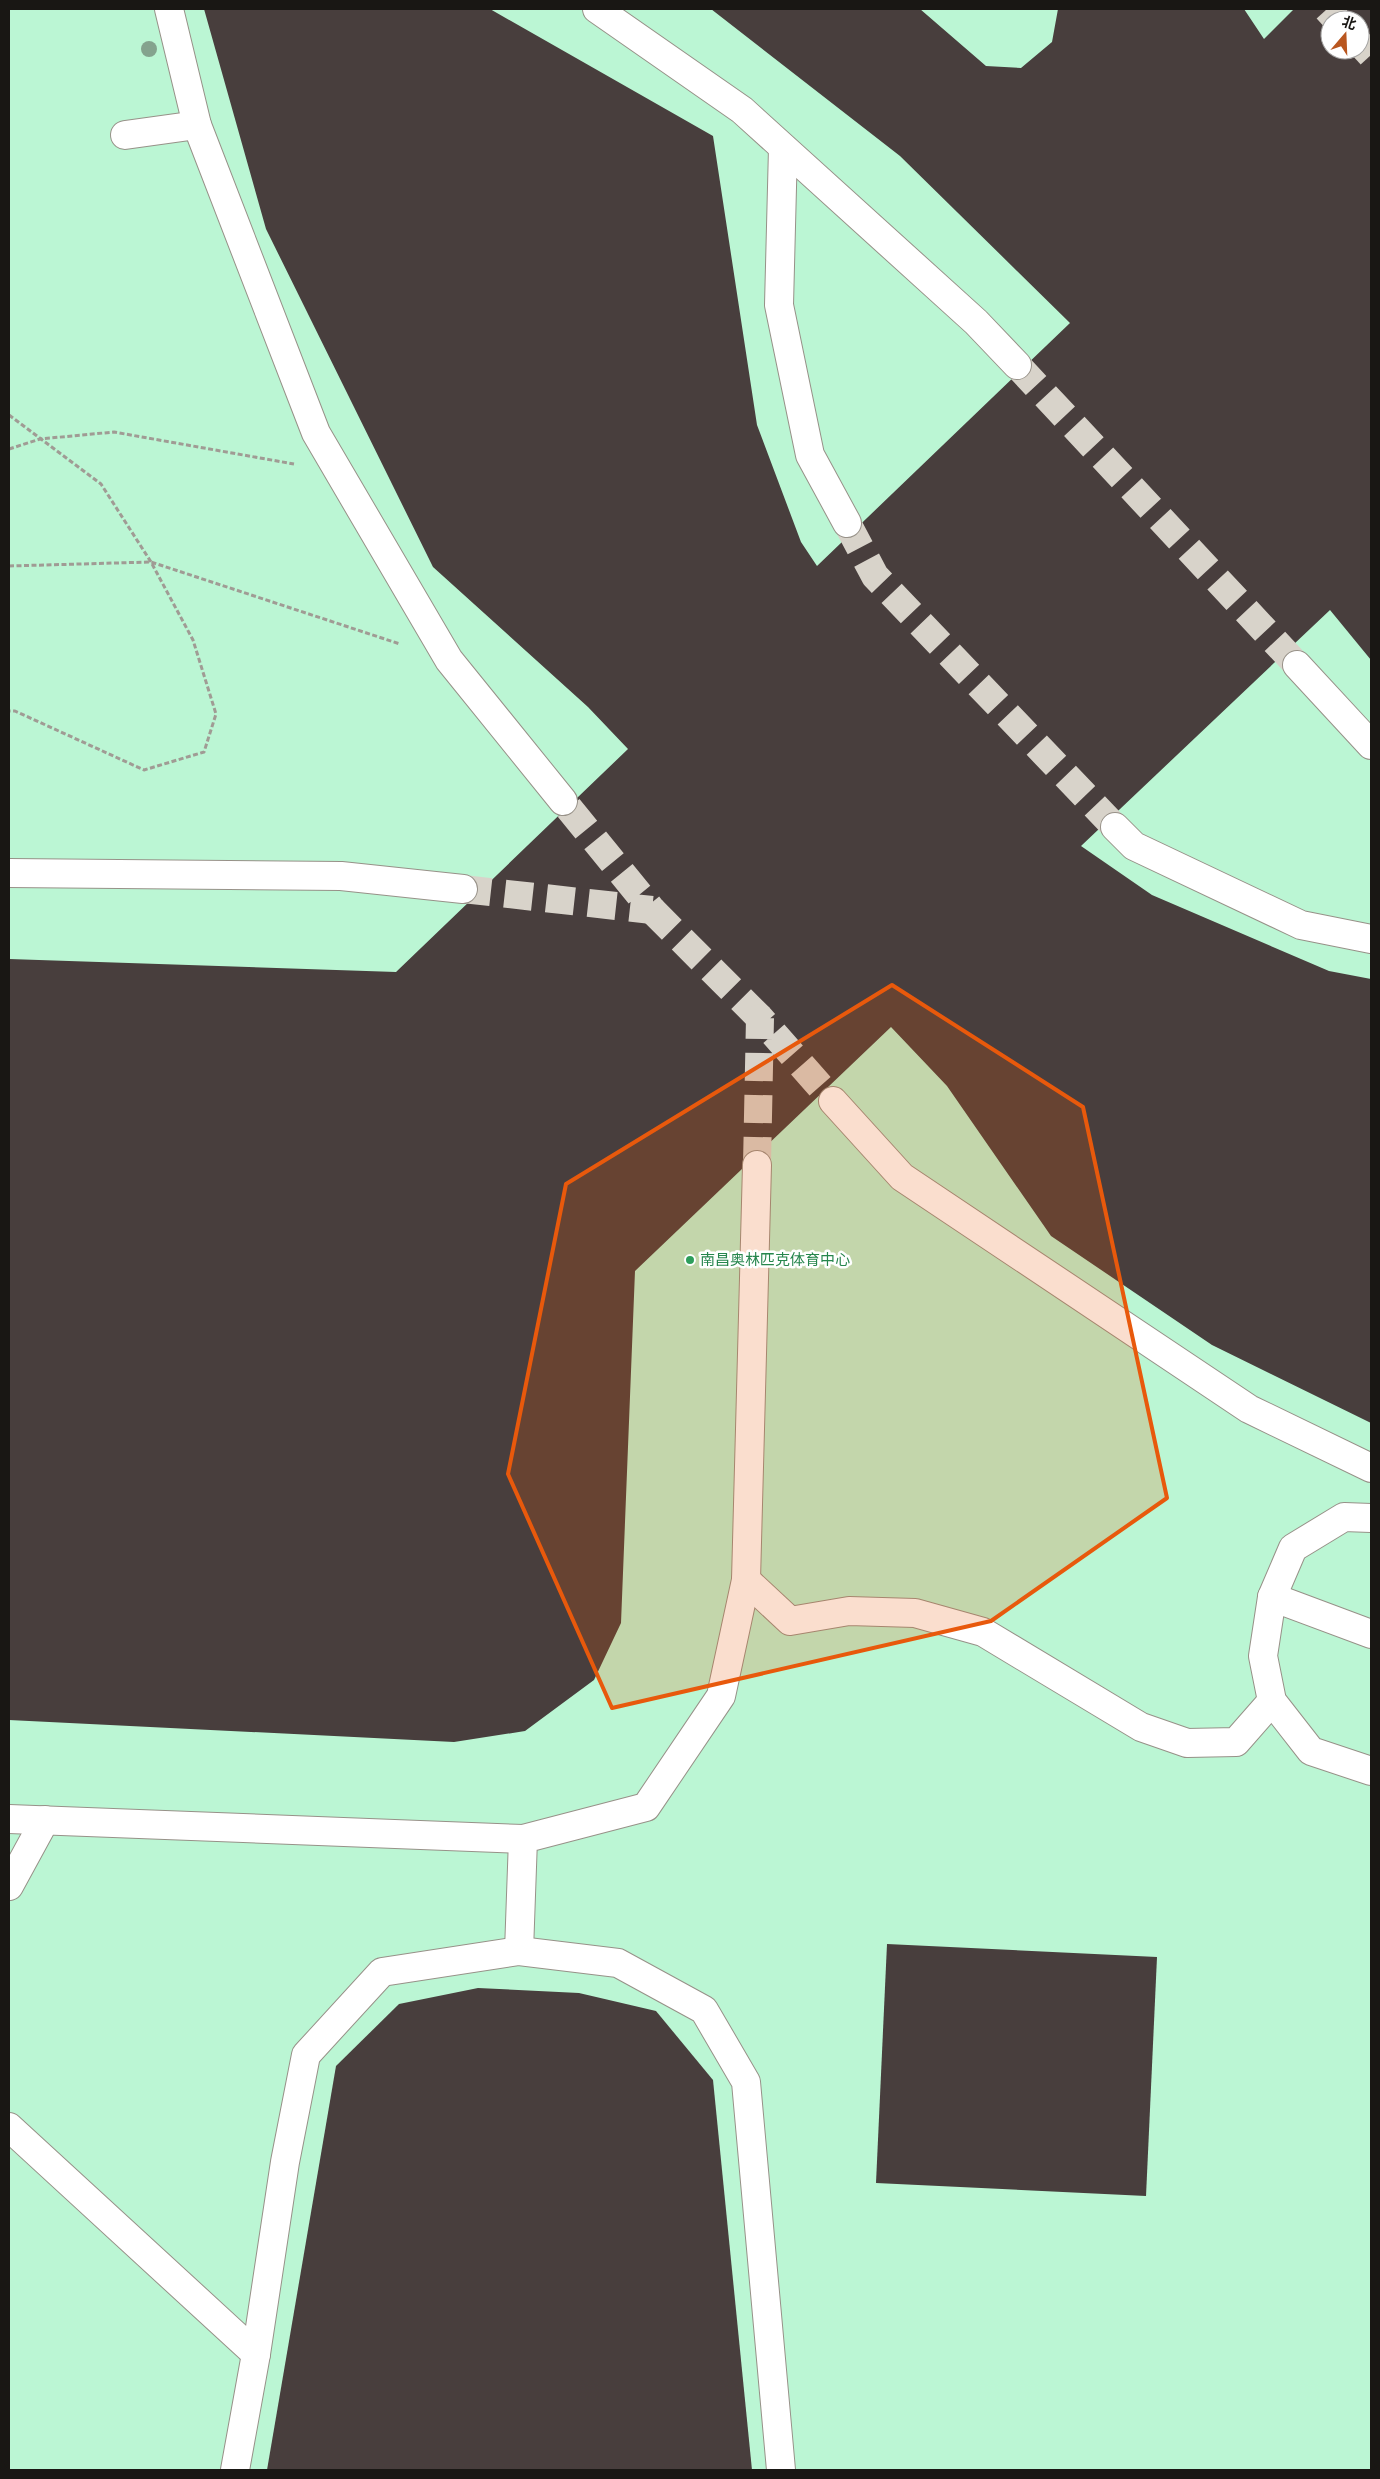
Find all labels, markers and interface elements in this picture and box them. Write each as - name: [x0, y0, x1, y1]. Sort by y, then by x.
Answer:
- north arrow: [1320, 10, 1370, 60]
- text: 北: [1339, 14, 1358, 34]
- place label: 南昌奥林匹克体育中心: [700, 1252, 850, 1271]
- marker: 南昌奥林匹克体育中心: [684, 1254, 696, 1266]

